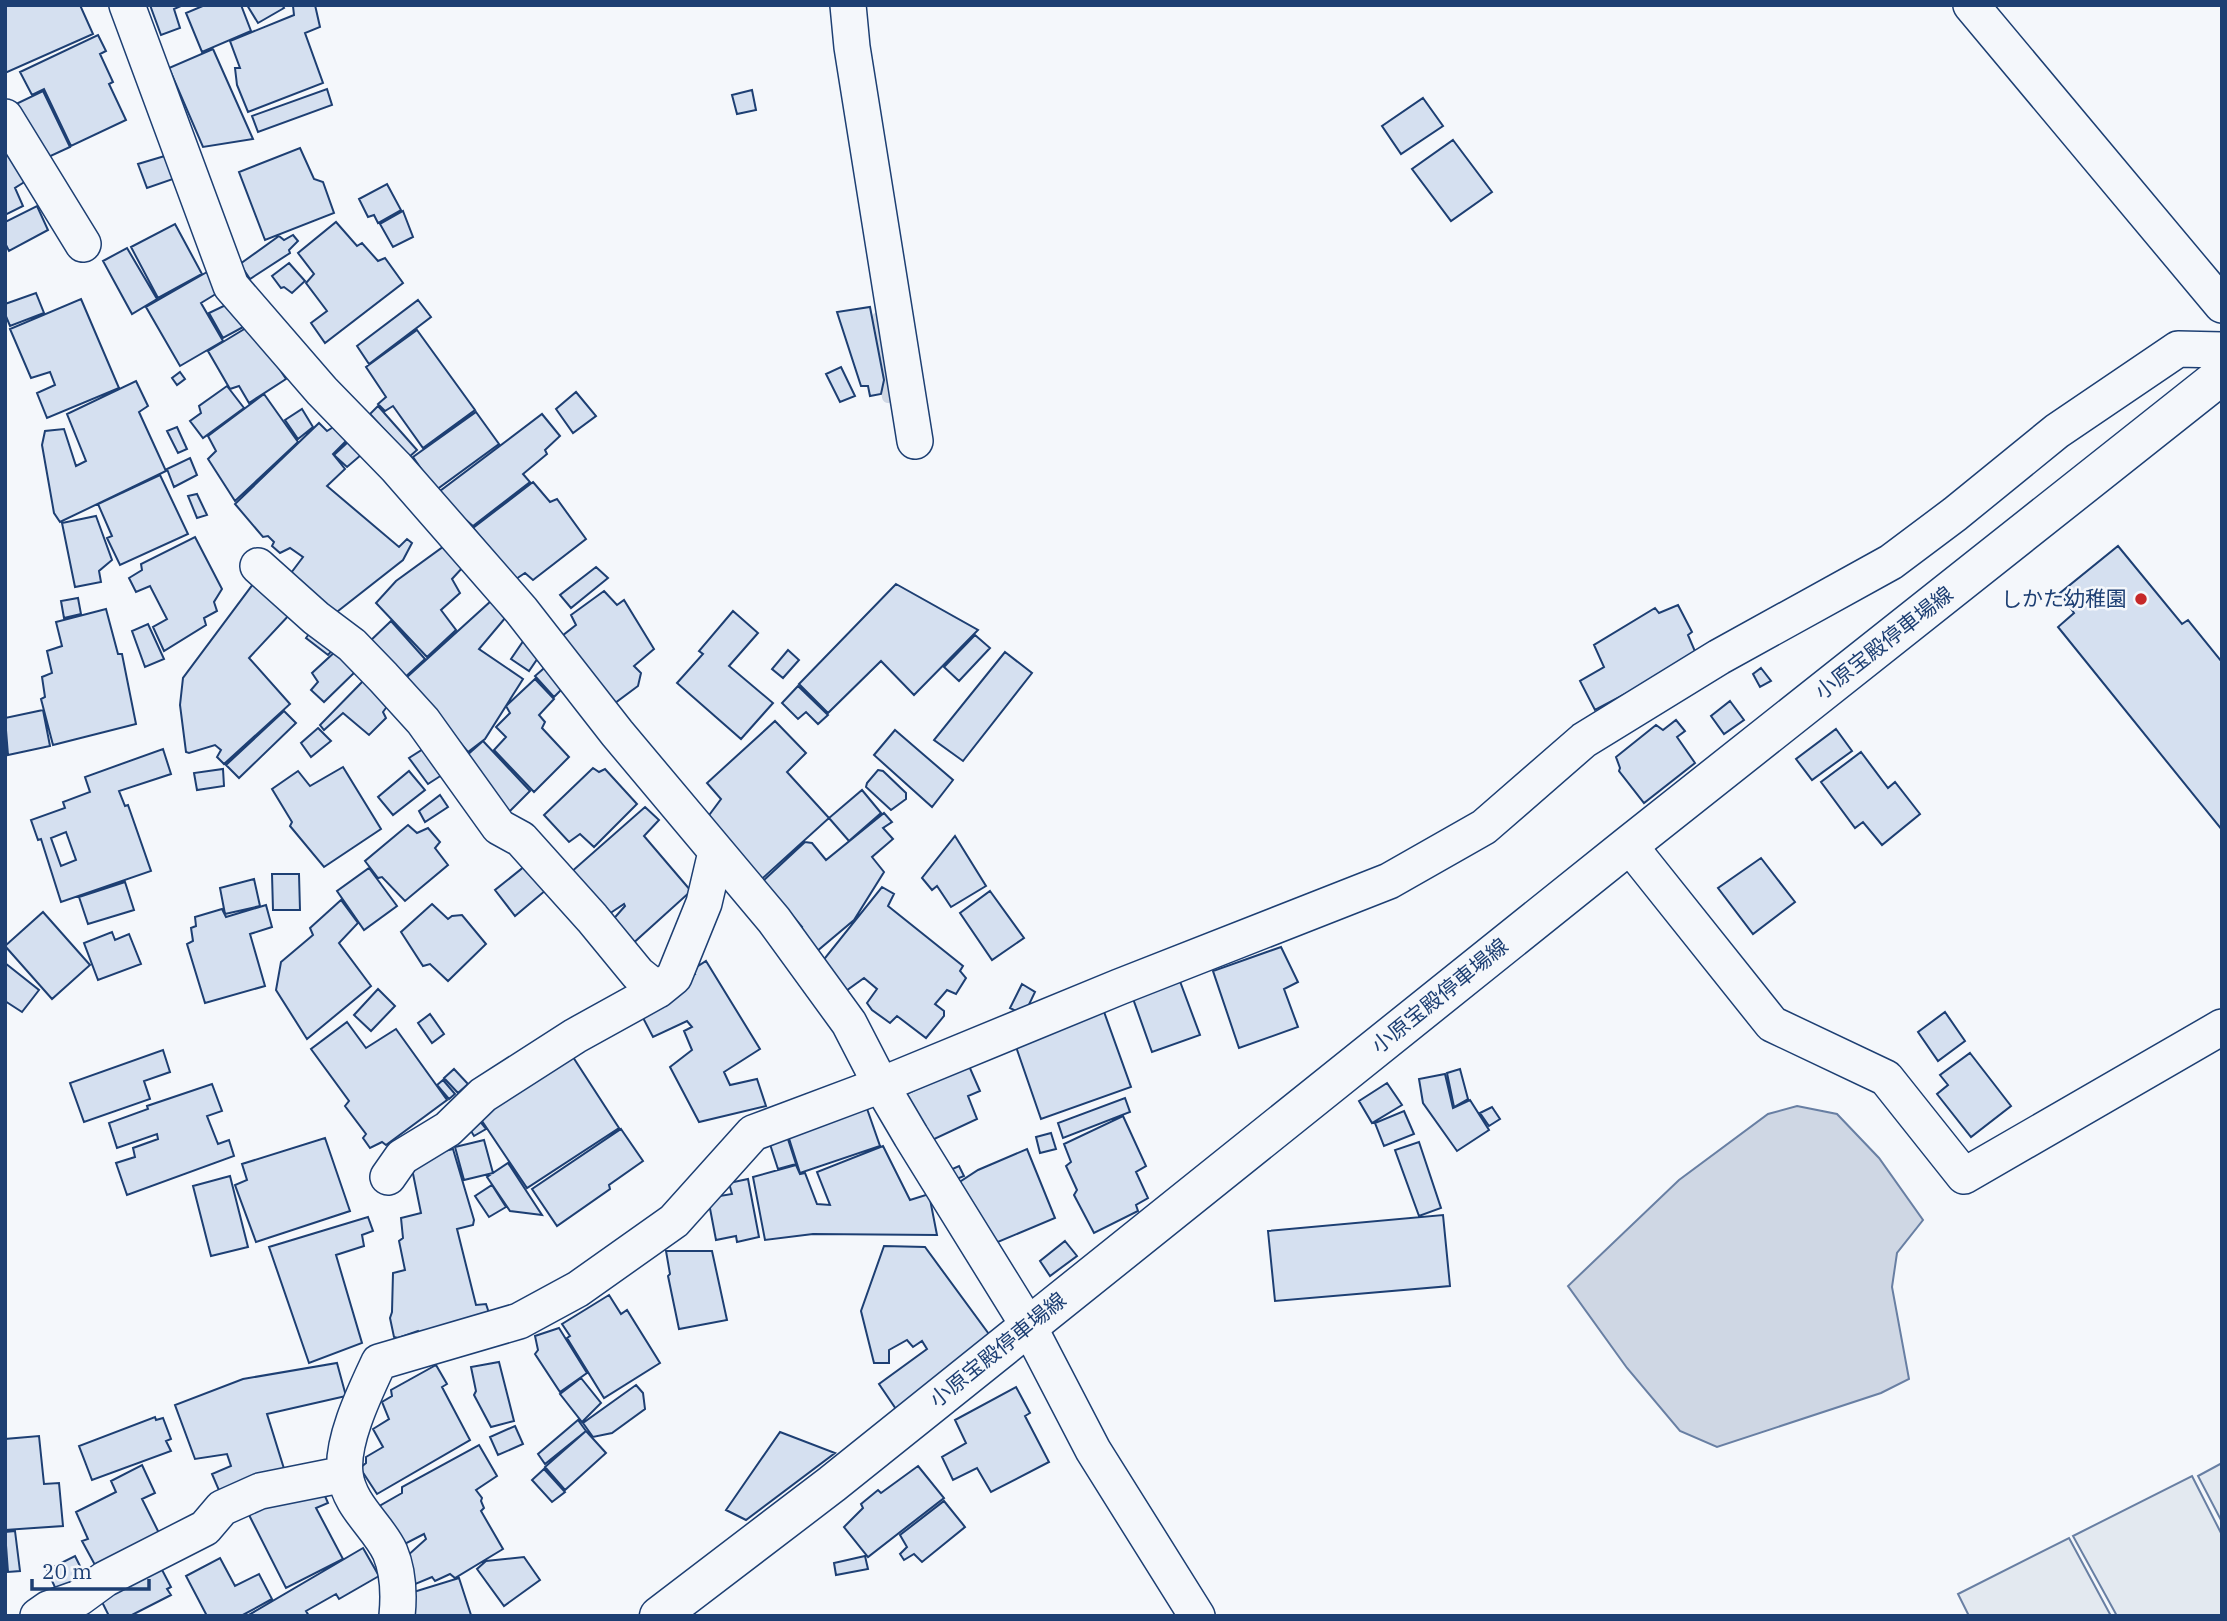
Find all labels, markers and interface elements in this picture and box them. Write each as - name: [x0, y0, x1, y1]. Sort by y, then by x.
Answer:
- street label: 小原宝殿停車場線: [1809, 579, 1958, 705]
- place label: しかた幼稚園: [2001, 584, 2127, 612]
- marker: しかた幼稚園: [2133, 591, 2149, 607]
- street label: 小原宝殿停車場線: [1365, 931, 1513, 1059]
- street label: 小原宝殿停車場線: [923, 1285, 1071, 1413]
- scale bar: [32, 1548, 149, 1592]
- text: 20 m: [42, 1557, 92, 1585]

